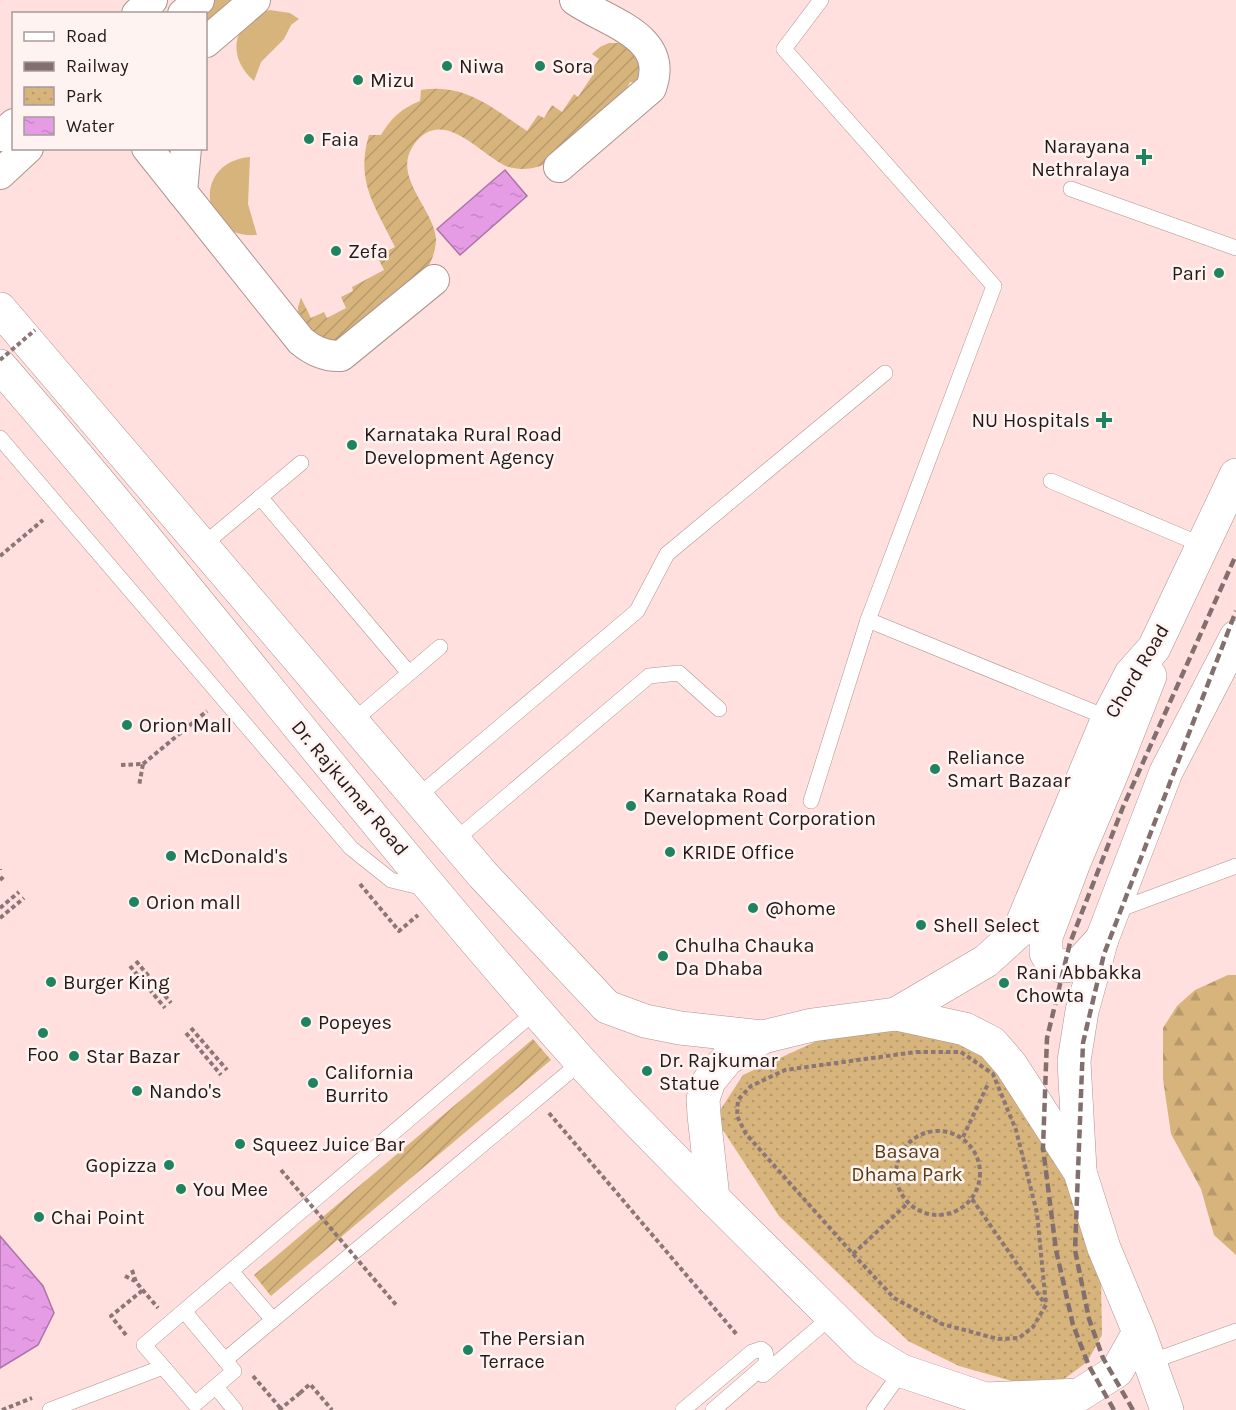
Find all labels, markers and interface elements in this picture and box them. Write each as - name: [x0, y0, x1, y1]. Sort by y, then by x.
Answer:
- legend: [12, 12, 207, 150]
- text: Road: [66, 25, 107, 47]
- text: Railway: [66, 55, 129, 77]
- place label: Niwa: [459, 55, 504, 78]
- place label: Sora: [552, 55, 593, 78]
- marker: Niwa: [440, 59, 454, 73]
- marker: Sora: [533, 59, 547, 73]
- place label: Mizu: [370, 69, 415, 92]
- marker: Mizu: [351, 73, 365, 87]
- text: Park: [66, 85, 103, 107]
- text: Water: [66, 115, 114, 137]
- place label: Faia: [321, 128, 359, 151]
- marker: Faia: [302, 132, 316, 146]
- place label: Narayana Nethralaya: [1031, 135, 1130, 181]
- marker: Narayana Nethralaya: [1135, 148, 1153, 166]
- place label: Zefa: [348, 240, 388, 263]
- marker: Zefa: [329, 244, 343, 258]
- place label: Pari: [1172, 262, 1207, 285]
- marker: Pari: [1212, 266, 1226, 280]
- place label: NU Hospitals: [971, 409, 1090, 432]
- marker: NU Hospitals: [1095, 411, 1113, 429]
- place label: Karnataka Rural Road Development Agency: [364, 423, 562, 469]
- marker: Karnataka Rural Road Development Agency: [345, 438, 359, 452]
- street label: Chord Road: [1100, 620, 1174, 722]
- place label: Orion Mall: [139, 714, 232, 737]
- street label: Dr. Rajkumar Road: [287, 716, 413, 860]
- marker: Orion Mall: [120, 718, 134, 732]
- place label: Reliance Smart Bazaar: [947, 746, 1071, 792]
- marker: Reliance Smart Bazaar: [928, 762, 942, 776]
- place label: Karnataka Road Development Corporation: [643, 784, 876, 830]
- marker: Karnataka Road Development Corporation: [624, 799, 638, 813]
- place label: KRIDE Office: [682, 841, 794, 864]
- place label: McDonald's: [183, 845, 288, 868]
- marker: KRIDE Office: [663, 845, 677, 859]
- marker: McDonald's: [164, 849, 178, 863]
- place label: Orion mall: [146, 891, 241, 914]
- marker: Orion mall: [127, 895, 141, 909]
- place label: @home: [765, 897, 836, 920]
- marker: @home: [746, 901, 760, 915]
- place label: Shell Select: [933, 914, 1040, 937]
- marker: Shell Select: [914, 918, 928, 932]
- place label: Chulha Chauka Da Dhaba: [675, 934, 815, 980]
- marker: Chulha Chauka Da Dhaba: [656, 949, 670, 963]
- place label: Rani Abbakka Chowta: [1016, 961, 1142, 1007]
- place label: Burger King: [63, 971, 169, 994]
- marker: Burger King: [44, 975, 58, 989]
- marker: Rani Abbakka Chowta: [997, 976, 1011, 990]
- place label: Popeyes: [318, 1011, 392, 1034]
- marker: Popeyes: [299, 1015, 313, 1029]
- marker: Foo: [36, 1026, 50, 1040]
- place label: Foo: [27, 1043, 59, 1066]
- place label: Star Bazar: [86, 1045, 181, 1068]
- marker: Star Bazar: [67, 1049, 81, 1063]
- place label: Dr. Rajkumar Statue: [659, 1049, 778, 1095]
- place label: California Burrito: [325, 1061, 414, 1107]
- marker: Dr. Rajkumar Statue: [640, 1064, 654, 1078]
- marker: California Burrito: [306, 1076, 320, 1090]
- place label: Nando's: [149, 1080, 222, 1103]
- marker: Nando's: [130, 1084, 144, 1098]
- place label: Squeez Juice Bar: [252, 1133, 406, 1156]
- marker: Squeez Juice Bar: [233, 1137, 247, 1151]
- park label: Basava Dhama Park: [851, 1140, 963, 1186]
- place label: Gopizza: [86, 1154, 157, 1177]
- marker: Gopizza: [162, 1158, 176, 1172]
- place label: You Mee: [193, 1178, 268, 1201]
- marker: You Mee: [174, 1182, 188, 1196]
- place label: Chai Point: [51, 1206, 145, 1229]
- marker: Chai Point: [32, 1210, 46, 1224]
- place label: The Persian Terrace: [480, 1327, 585, 1373]
- marker: The Persian Terrace: [461, 1343, 475, 1357]

